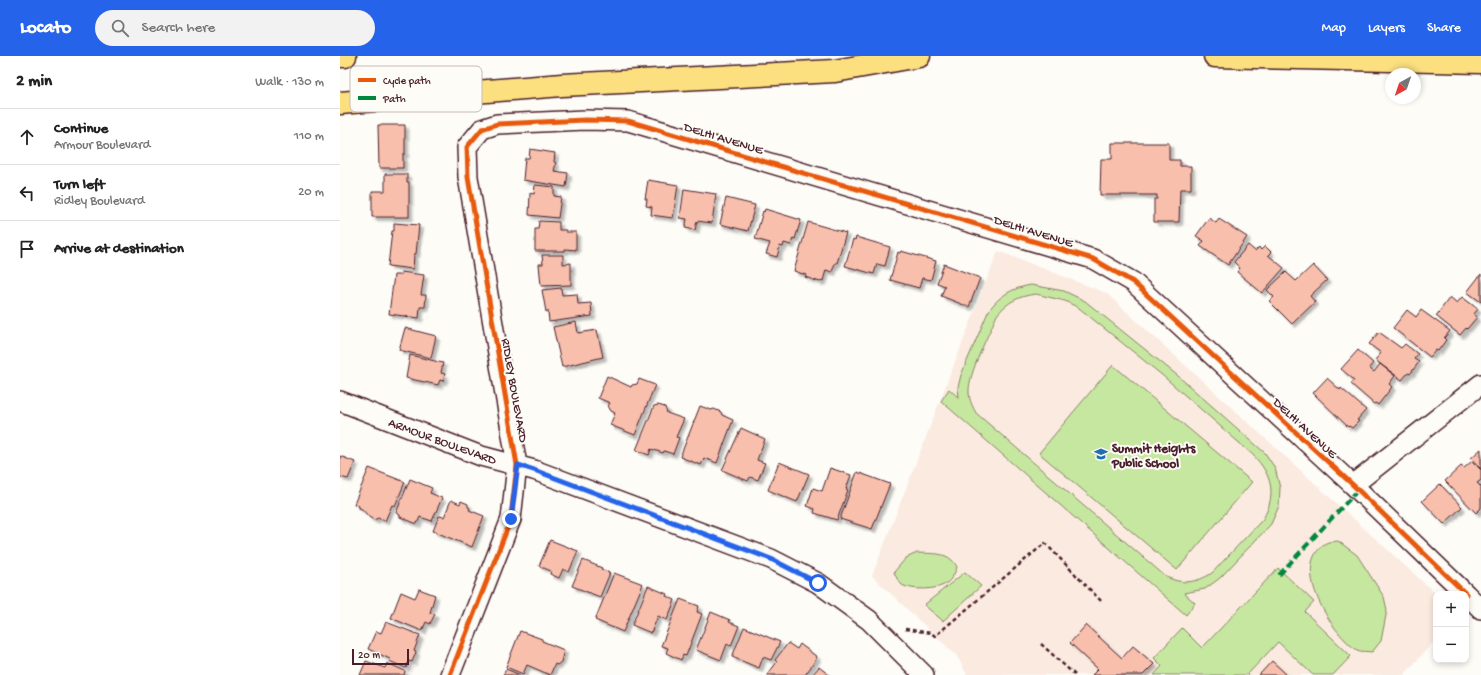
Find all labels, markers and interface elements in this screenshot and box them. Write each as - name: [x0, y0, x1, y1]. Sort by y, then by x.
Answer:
- search box: [95, 10, 375, 46]
- text: Locato: [20, 17, 71, 40]
- icon: search: [109, 17, 131, 39]
- text: Search here: [141, 19, 215, 37]
- text: Map: [1322, 20, 1346, 37]
- text: Layers: [1368, 20, 1405, 37]
- text: Share: [1427, 20, 1461, 37]
- legend: [350, 66, 482, 112]
- north arrow: [1385, 68, 1421, 104]
- text: 2 min: [16, 72, 52, 92]
- text: Walk · 130 m: [255, 75, 324, 90]
- text: Cycle path: [383, 76, 431, 88]
- text: Path: [382, 94, 406, 106]
- text: Continue: [54, 120, 108, 138]
- street label: DELHI AVENUE: [681, 120, 766, 159]
- icon: ahead: [16, 126, 38, 148]
- text: 110 m: [294, 129, 324, 144]
- text: Armour Boulevard: [54, 138, 150, 153]
- text: Turn left: [54, 176, 105, 194]
- icon: left: [16, 182, 38, 204]
- text: 20 m: [298, 185, 324, 200]
- text: Ridley Boulevard: [54, 194, 145, 209]
- street label: DELHI AVENUE: [991, 213, 1076, 252]
- icon: arrive: [16, 238, 38, 260]
- text: Arrive at destination: [54, 240, 184, 258]
- street label: RIDLEY BOULEVARD: [497, 337, 530, 444]
- street label: DELHI AVENUE: [1268, 395, 1340, 463]
- street label: ARMOUR BOULEVARD: [386, 416, 499, 469]
- place label: Summit Heights Public School: [1111, 442, 1196, 472]
- school or university icon: Summit Heights Public School: [1093, 446, 1109, 462]
- route end: [502, 510, 520, 528]
- route start: [809, 574, 827, 592]
- map controls: [1433, 591, 1469, 663]
- button: +: [1433, 591, 1469, 627]
- button: −: [1433, 627, 1469, 663]
- scale bar: [352, 647, 409, 666]
- text: 20 m: [358, 650, 380, 662]

